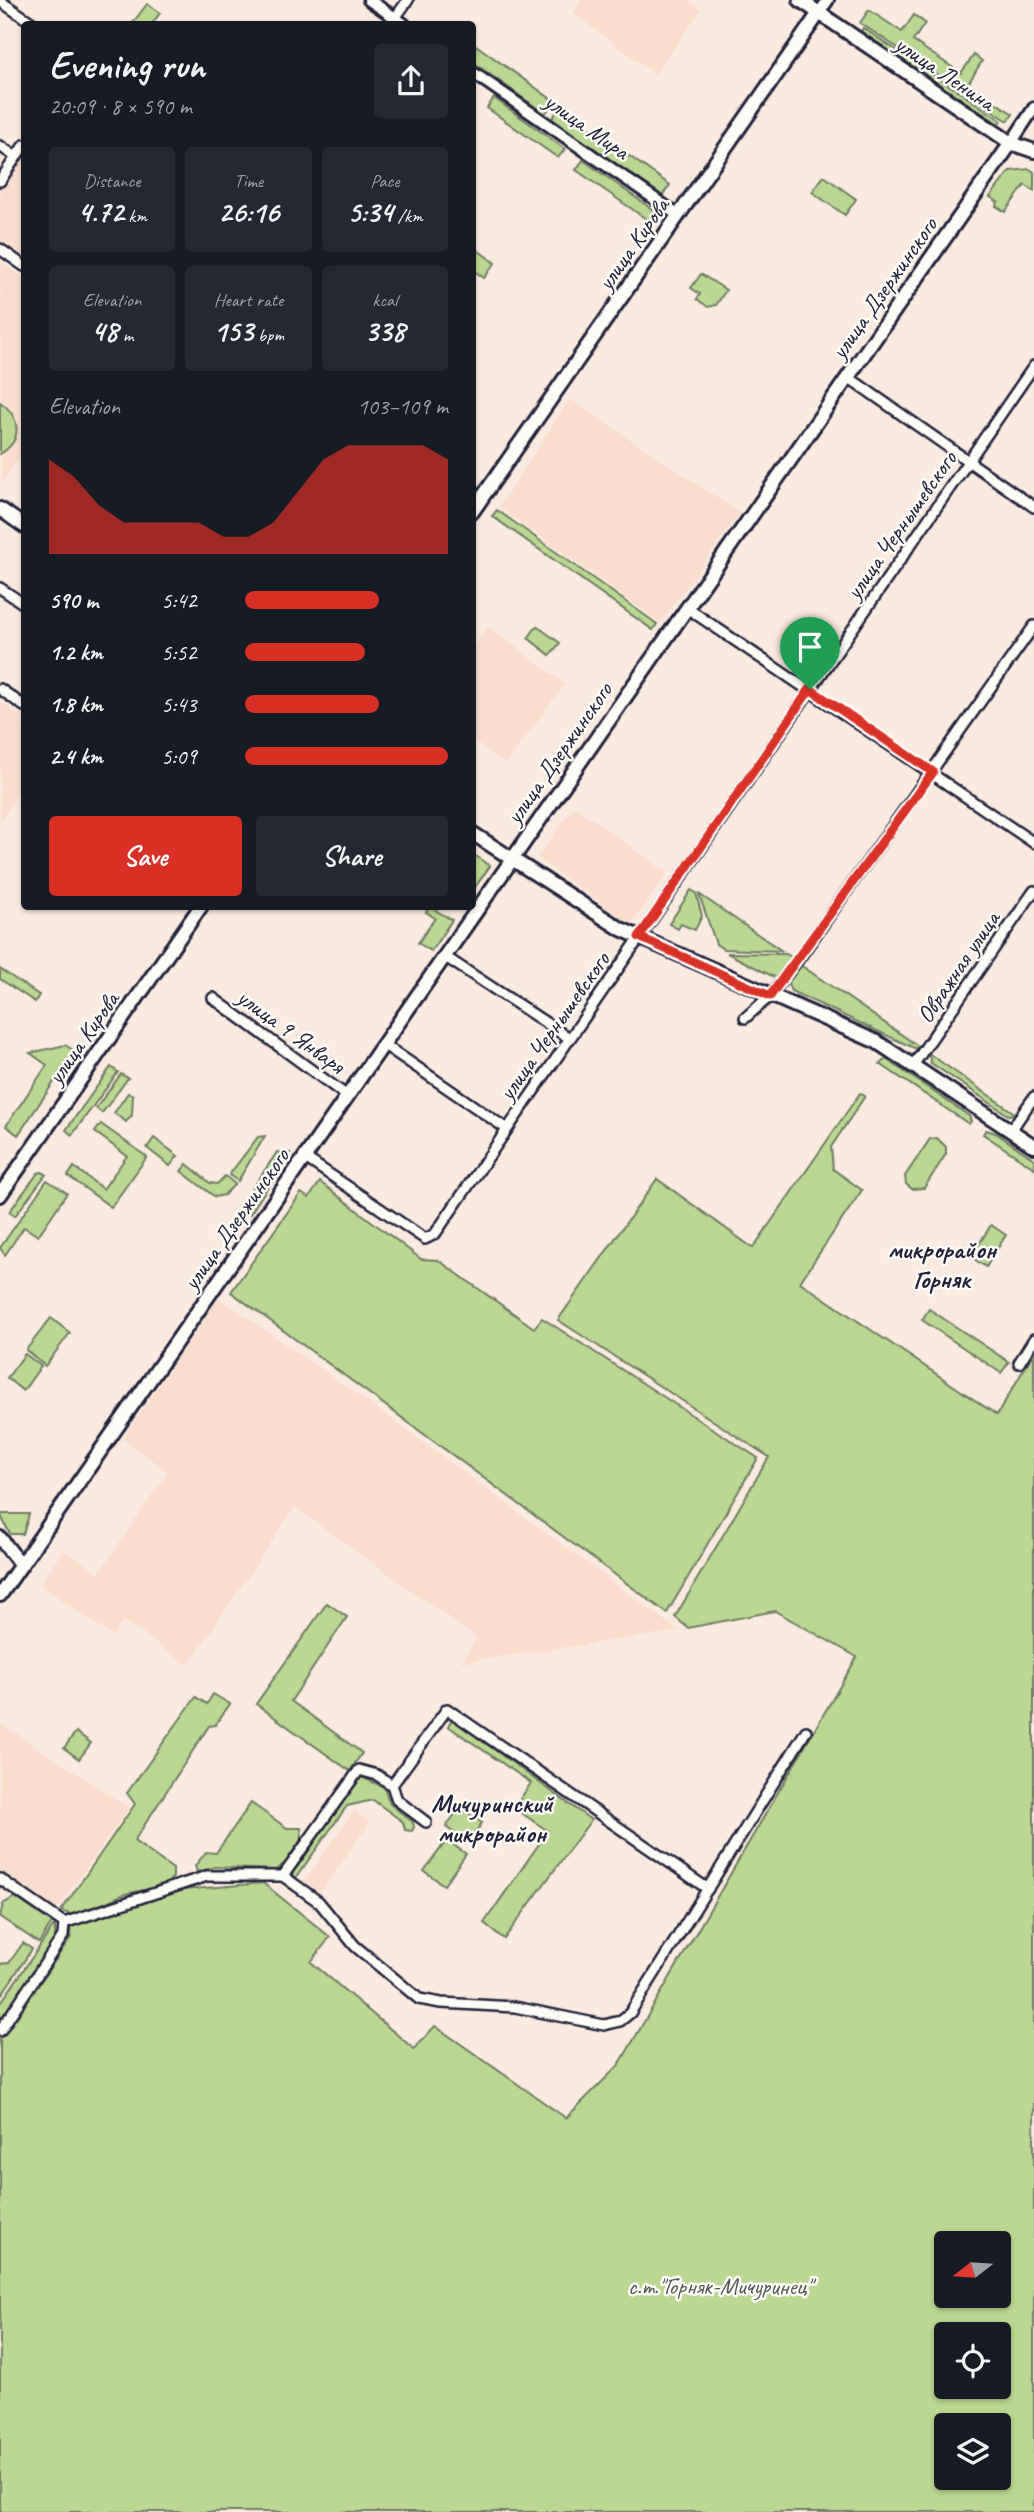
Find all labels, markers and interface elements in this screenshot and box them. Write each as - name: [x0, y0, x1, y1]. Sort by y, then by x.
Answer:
- street label: улица Ленина: [888, 28, 1002, 119]
- text: Evening run: [49, 42, 205, 89]
- button: share: [374, 44, 448, 118]
- street label: улица Мира: [537, 85, 636, 167]
- text: 20:09 · 8 × 590 m: [49, 92, 192, 121]
- text: Distance: [84, 169, 141, 193]
- text: Time: [234, 169, 263, 193]
- text: Pace: [370, 169, 399, 193]
- street label: улица Кирова: [589, 190, 677, 298]
- text: 4.72: [77, 193, 124, 231]
- text: 26:16: [218, 193, 279, 231]
- text: 5:34: [347, 193, 393, 231]
- text: km: [124, 204, 147, 228]
- text: /km: [393, 204, 423, 228]
- street label: улица Дзержинского: [823, 210, 945, 366]
- text: Elevation: [83, 288, 141, 312]
- text: Heart rate: [214, 288, 283, 312]
- text: kcal: [372, 288, 397, 312]
- text: 48: [91, 312, 118, 350]
- text: 153: [213, 312, 253, 350]
- text: 338: [365, 312, 405, 350]
- text: m: [118, 323, 133, 347]
- text: bpm: [253, 323, 284, 347]
- text: Elevation: [49, 392, 120, 421]
- text: 103–109 m: [357, 392, 448, 421]
- street label: улица Чернышевского: [838, 444, 964, 607]
- text: 590 m: [49, 586, 98, 615]
- text: 5:42: [161, 586, 197, 615]
- pin: [780, 617, 840, 689]
- icon: arrive: [791, 628, 829, 666]
- text: 1.2 km: [49, 638, 103, 667]
- text: 5:52: [161, 638, 197, 667]
- street label: улица Дзержинского: [498, 675, 620, 831]
- text: 1.8 km: [49, 690, 103, 719]
- text: 5:43: [161, 690, 197, 719]
- text: 2.4 km: [49, 742, 103, 771]
- text: 5:09: [161, 742, 197, 771]
- button: Save: [49, 816, 242, 896]
- button: Share: [256, 816, 448, 896]
- street label: Овражная улица: [910, 904, 1008, 1029]
- street label: улица Чернышевского: [491, 945, 617, 1108]
- street label: улица 9 Января: [230, 981, 352, 1081]
- street label: улица Кирова: [39, 984, 127, 1092]
- street label: улица Дзержинского: [175, 1141, 297, 1297]
- district label: микрорайон Горняк: [888, 1233, 998, 1296]
- district label: Мичуринский микрорайон: [431, 1787, 555, 1850]
- north arrow: [934, 2231, 1012, 2308]
- map controls: [934, 2231, 1011, 2490]
- park label: с.т."Горняк-Мичуринец": [628, 2271, 817, 2301]
- button: locate: [934, 2322, 1011, 2399]
- button: layers: [934, 2413, 1011, 2490]

